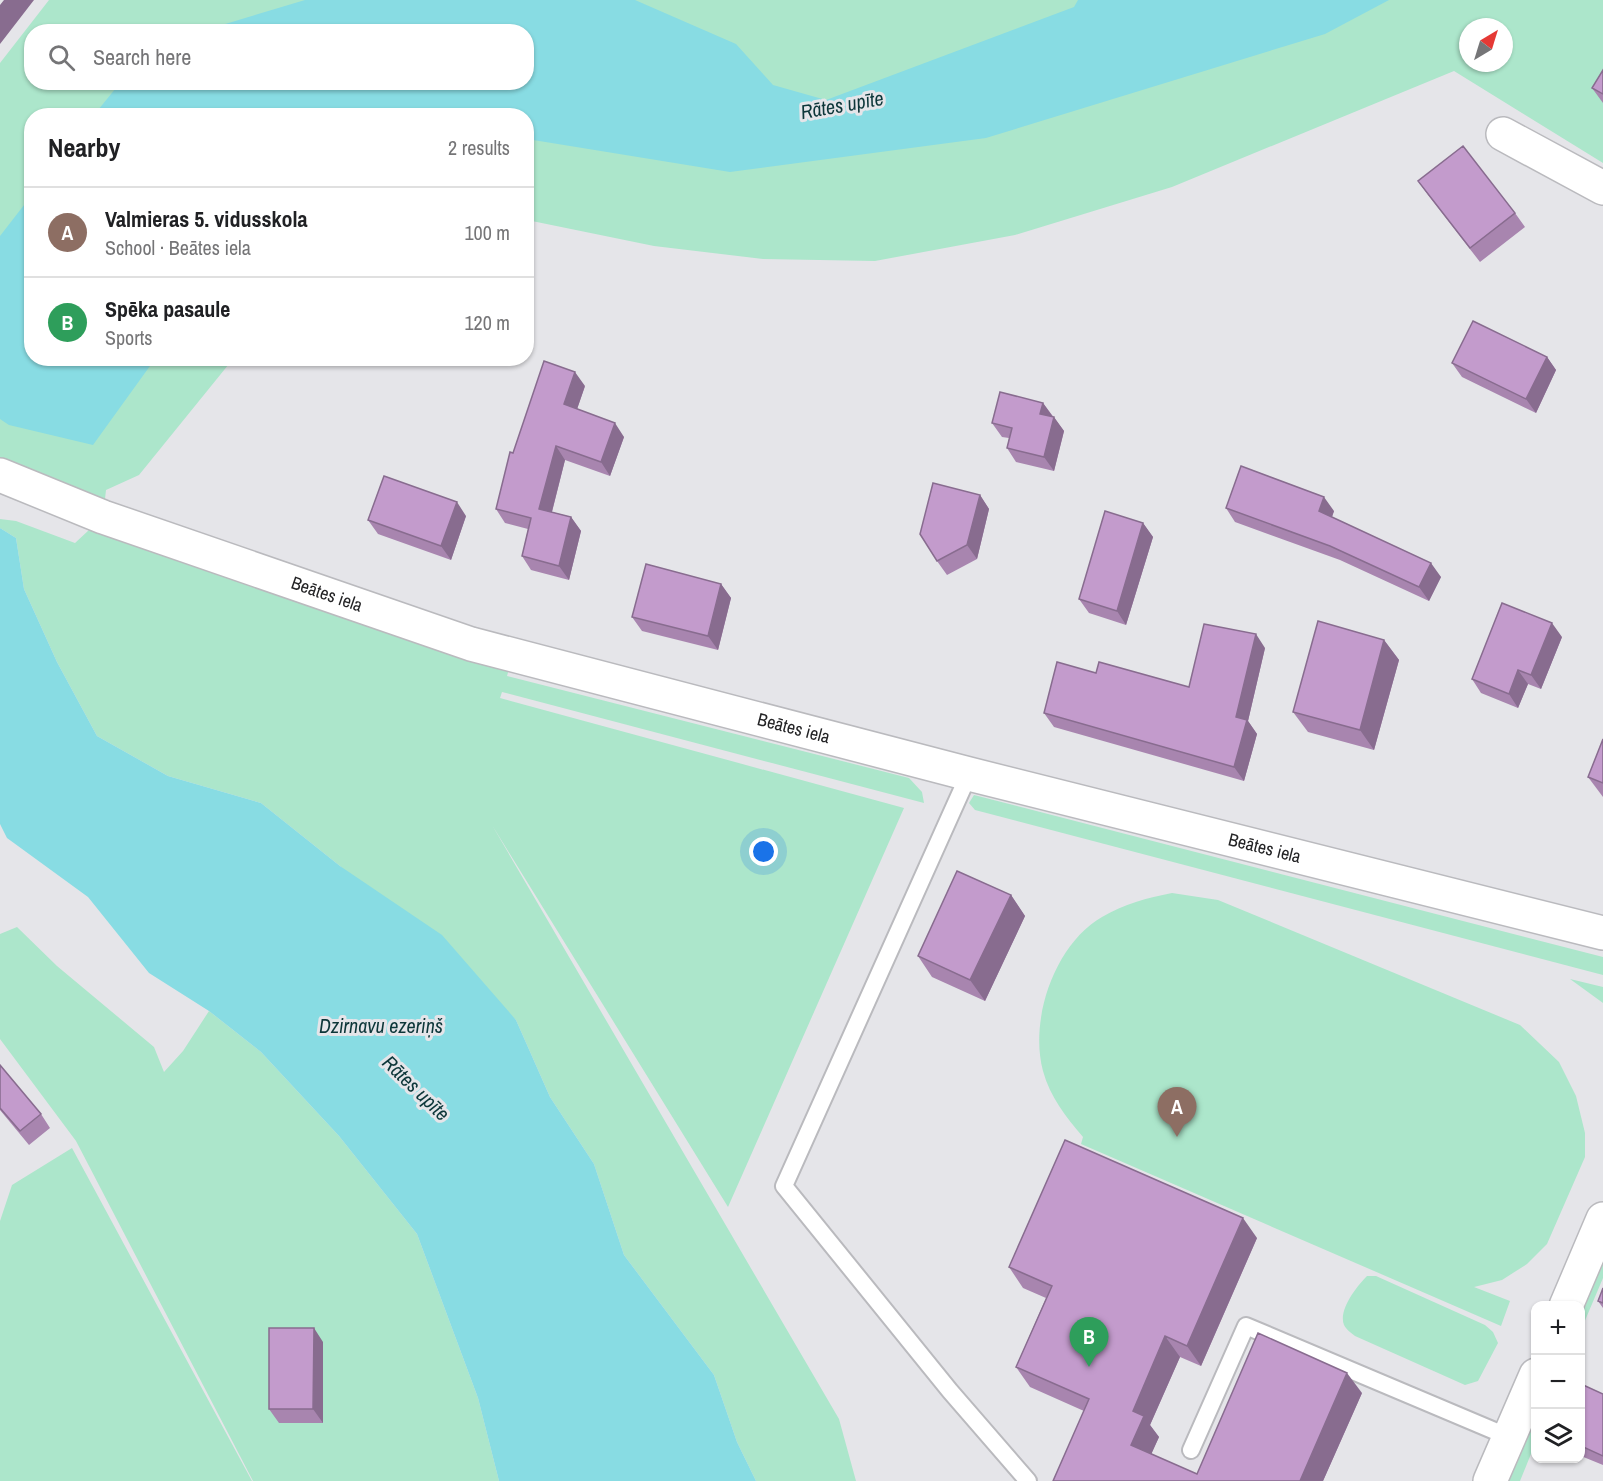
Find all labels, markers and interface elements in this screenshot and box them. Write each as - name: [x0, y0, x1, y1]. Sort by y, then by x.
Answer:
- north arrow: [1459, 18, 1513, 72]
- search box: [24, 24, 534, 90]
- icon: search: [45, 41, 78, 74]
- text: Search here: [93, 42, 191, 72]
- water label: Rātes upīte: [798, 84, 886, 125]
- text: Nearby: [48, 130, 120, 165]
- text: 2 results: [448, 134, 510, 161]
- text: Valmieras 5. vidusskola: [105, 204, 308, 234]
- text: A: [62, 219, 73, 246]
- text: 100 m: [464, 219, 510, 246]
- text: School · Beātes iela: [105, 234, 251, 261]
- text: Spēka pasaule: [105, 294, 230, 324]
- text: B: [62, 309, 73, 336]
- text: 120 m: [464, 309, 510, 336]
- text: Sports: [105, 324, 152, 351]
- street label: Beātes iela: [288, 570, 366, 618]
- street label: Beātes iela: [755, 706, 833, 749]
- street label: Beātes iela: [1226, 827, 1304, 869]
- your location: [749, 837, 778, 866]
- water label: Dzirnavu ezeriņš: [319, 1012, 443, 1039]
- water label: Rātes upīte: [377, 1049, 456, 1126]
- pin: A: [1158, 1088, 1196, 1137]
- map controls: [1531, 1301, 1585, 1463]
- button: +: [1531, 1301, 1585, 1355]
- pin: B: [1070, 1318, 1108, 1367]
- button: −: [1531, 1355, 1585, 1409]
- button: layers: [1531, 1409, 1585, 1463]

